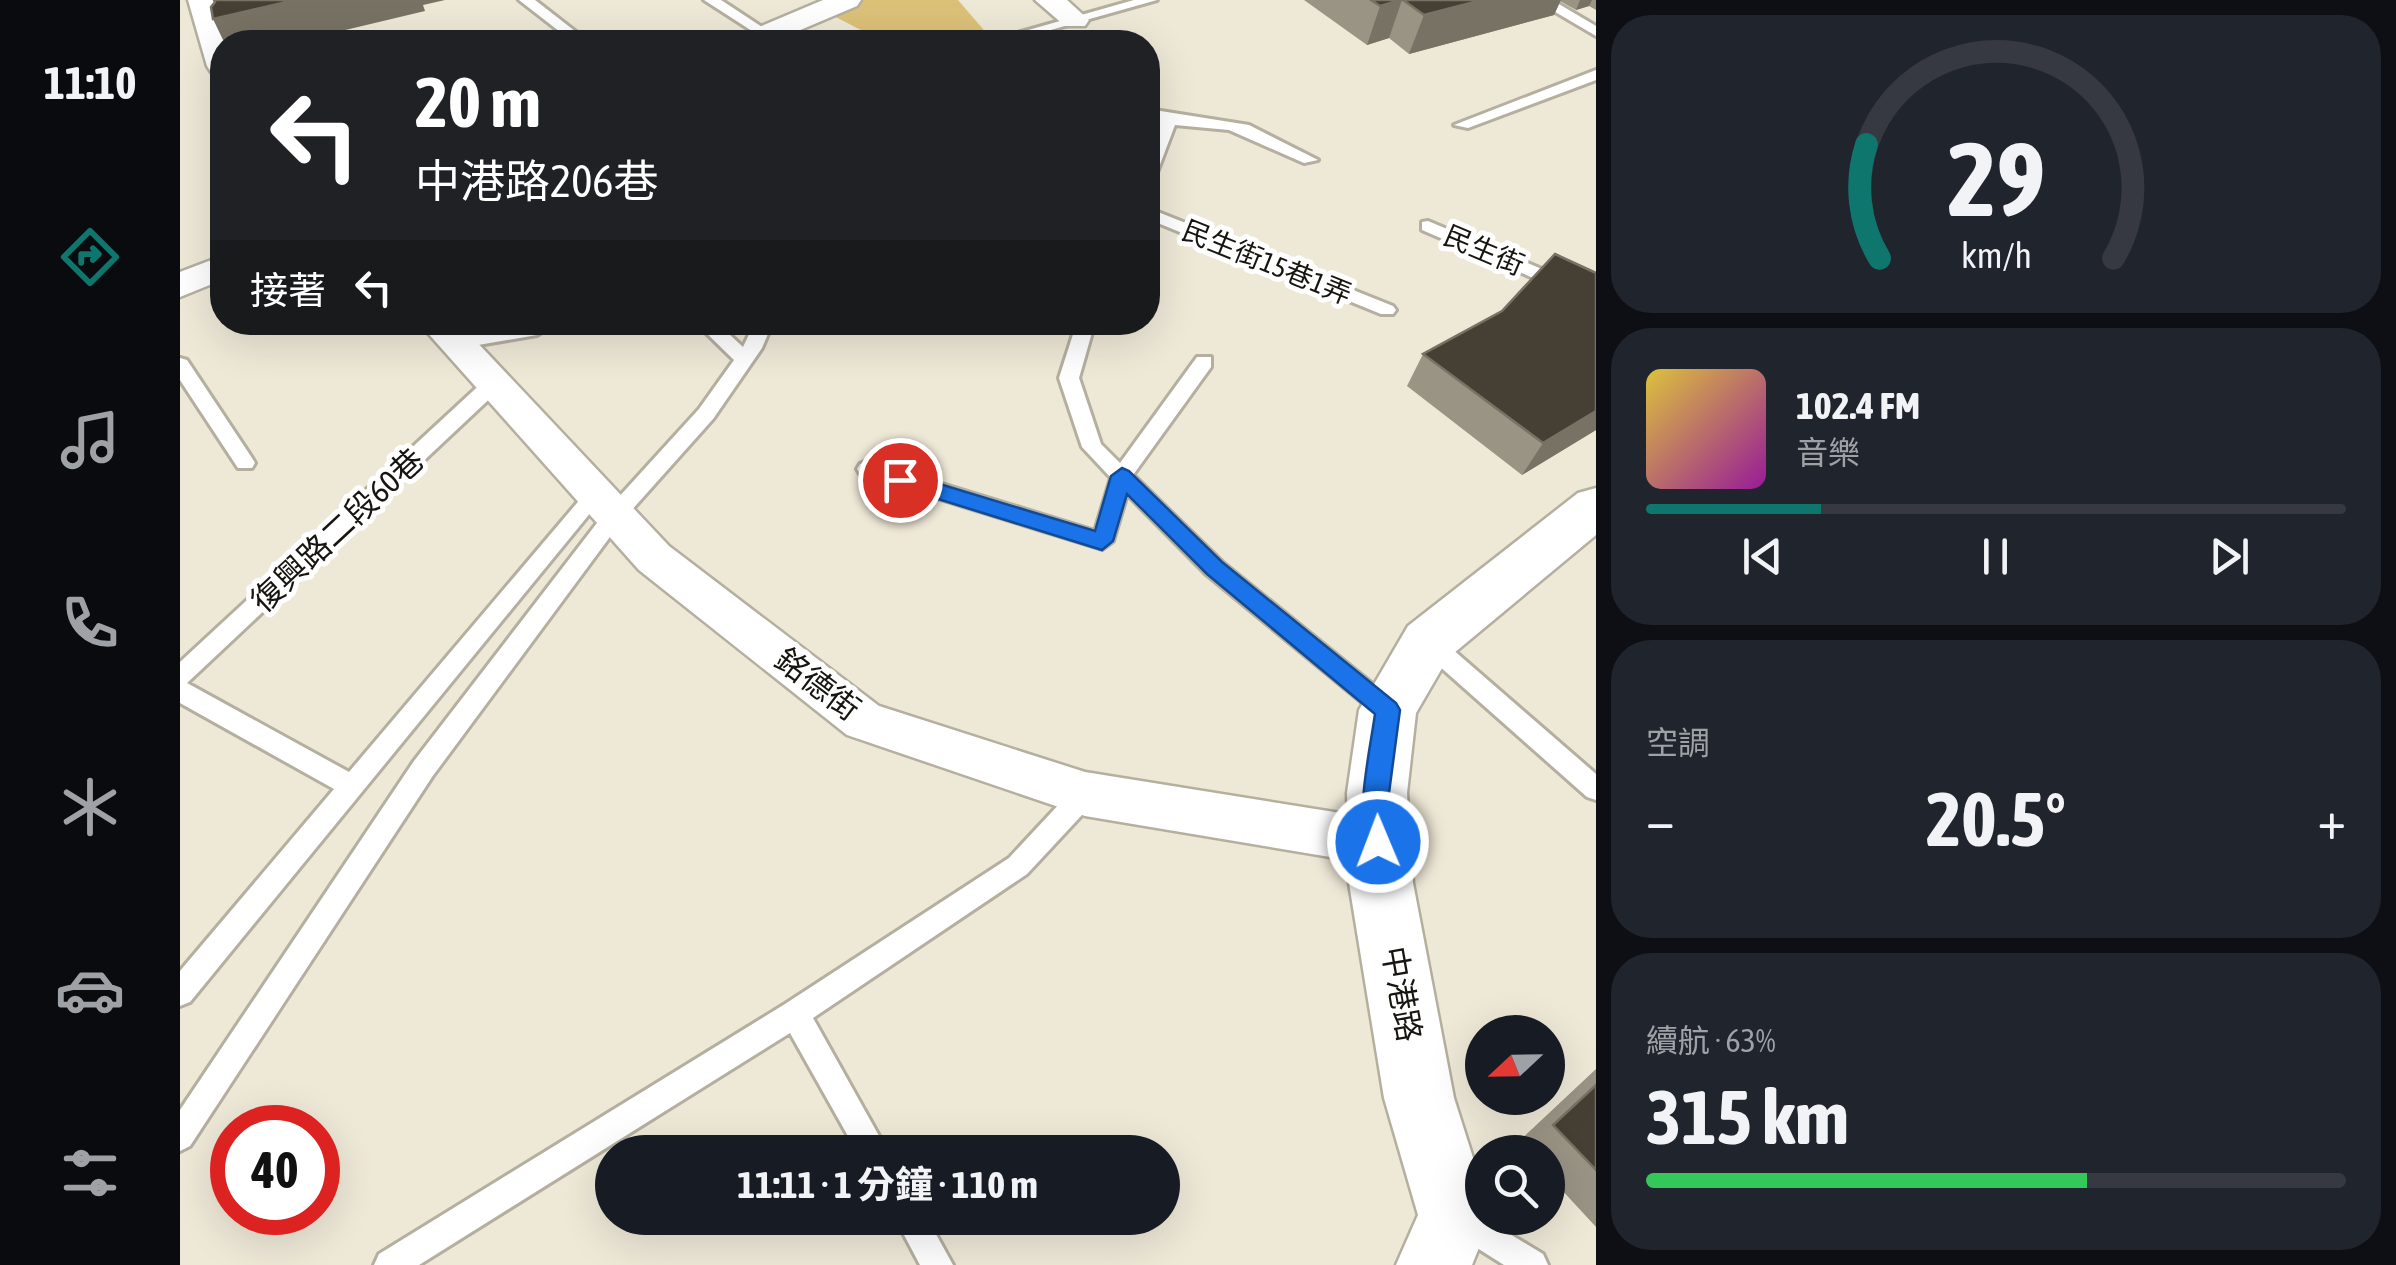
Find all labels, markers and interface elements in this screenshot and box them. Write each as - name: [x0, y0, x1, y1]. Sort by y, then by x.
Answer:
- text: 11:10: [44, 57, 136, 109]
- text: 20 m: [415, 62, 541, 142]
- icon: left: [250, 70, 380, 200]
- text: 29: [1947, 119, 2045, 238]
- text: 中港路206巷: [415, 155, 658, 207]
- street label: 民生街15巷1弄: [1178, 214, 1356, 310]
- street label: 民生街: [1439, 219, 1529, 281]
- icon: directions: [55, 222, 125, 292]
- text: km/h: [1961, 235, 2031, 276]
- icon: left: [346, 260, 401, 315]
- text: 接著: [250, 269, 326, 312]
- text: 102.4 FM: [1796, 384, 1920, 427]
- icon: music: [55, 405, 125, 475]
- text: 音樂: [1796, 434, 1860, 471]
- pin: [858, 438, 943, 523]
- street label: 復興路二段60巷: [243, 441, 431, 619]
- icon: arrive: [873, 453, 928, 508]
- icon: previous: [1735, 529, 1790, 584]
- icon: pause: [1968, 529, 2023, 584]
- icon: next: [2202, 529, 2257, 584]
- icon: phone: [55, 588, 125, 658]
- street label: 銘德街: [769, 640, 867, 728]
- text: 空調: [1646, 724, 1710, 761]
- icon: climate: [55, 772, 125, 842]
- text: 20.5°: [1926, 776, 2066, 862]
- text: −: [1646, 788, 1675, 851]
- text: +: [2317, 788, 2346, 851]
- position arrow: [1326, 790, 1430, 894]
- street label: 中港路: [1375, 944, 1429, 1044]
- icon: car: [55, 955, 125, 1025]
- north arrow: [1465, 1015, 1565, 1115]
- map controls: [1465, 1015, 1565, 1235]
- text: 續航 · 63%: [1646, 1022, 1776, 1059]
- text: 315 km: [1646, 1074, 1849, 1160]
- speed limit sign: 40: [210, 1105, 340, 1235]
- button: search: [1465, 1135, 1565, 1235]
- icon: filters: [55, 1138, 125, 1208]
- text: 11:11 · 1 分鐘 · 110 m: [737, 1163, 1038, 1206]

